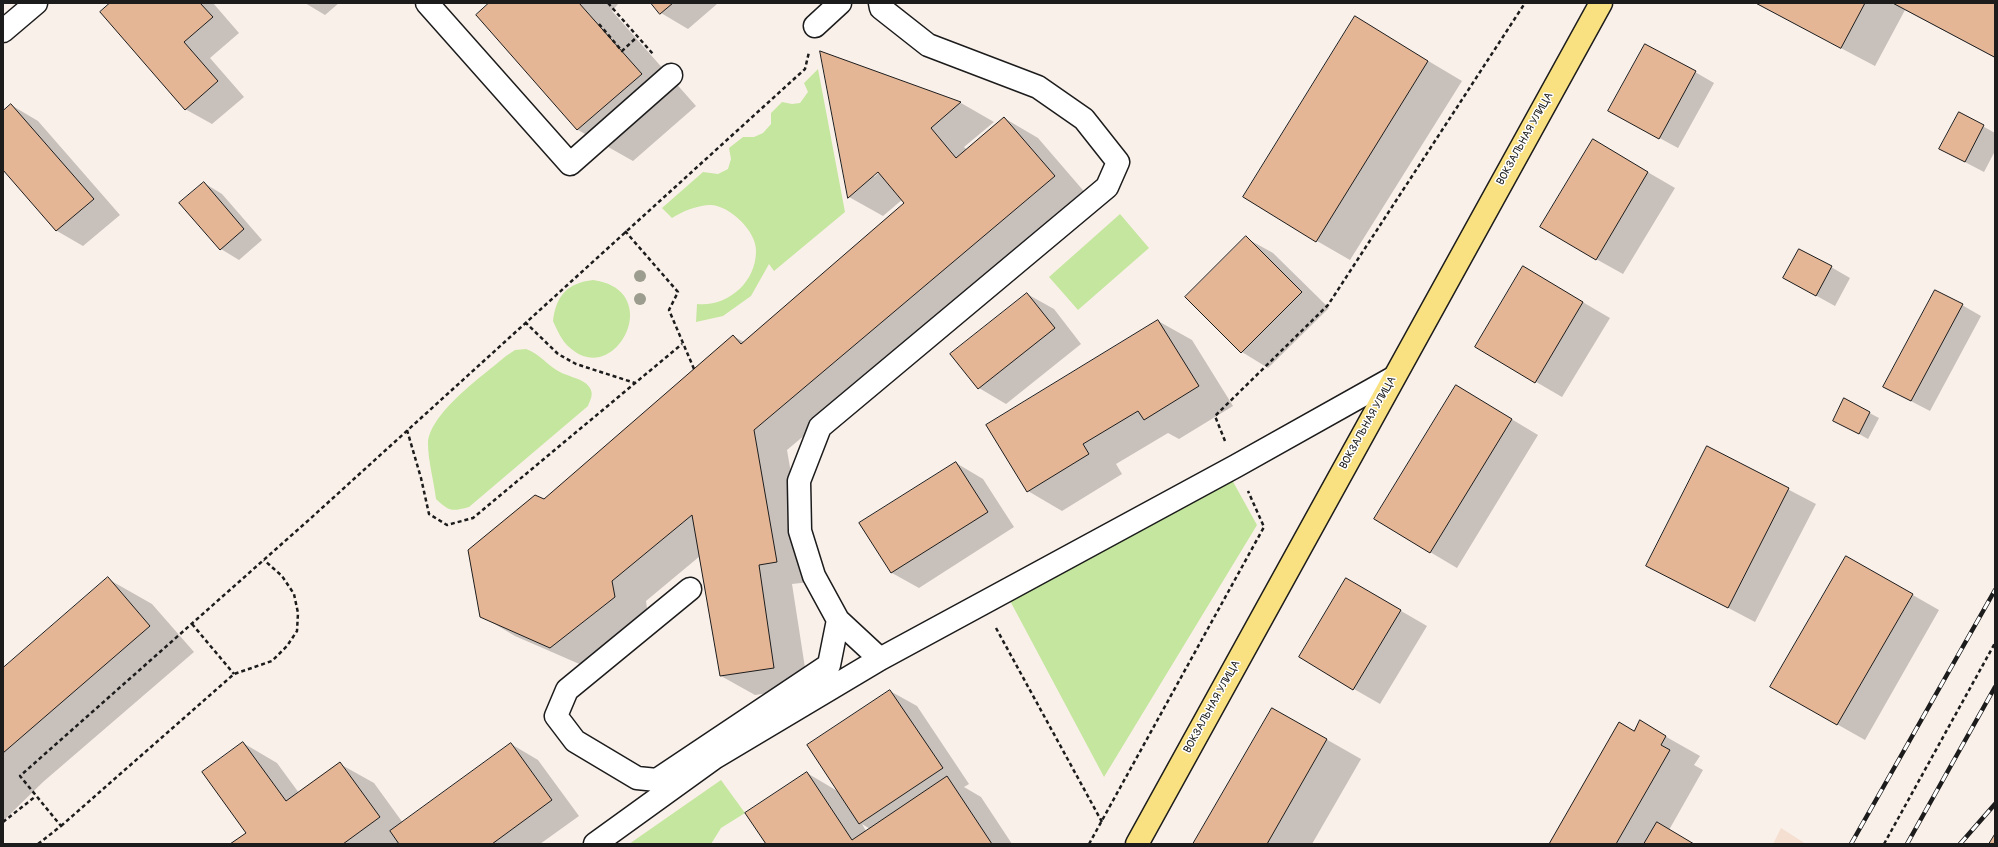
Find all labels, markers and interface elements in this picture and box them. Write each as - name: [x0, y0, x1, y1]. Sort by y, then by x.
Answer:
- street label: ВОКЗАЛЬНАЯ УЛИЦА: [1494, 90, 1556, 188]
- street label: ВОКЗАЛЬНАЯ УЛИЦА: [1337, 374, 1399, 472]
- street label: ВОКЗАЛЬНАЯ УЛИЦА: [1181, 658, 1243, 756]

